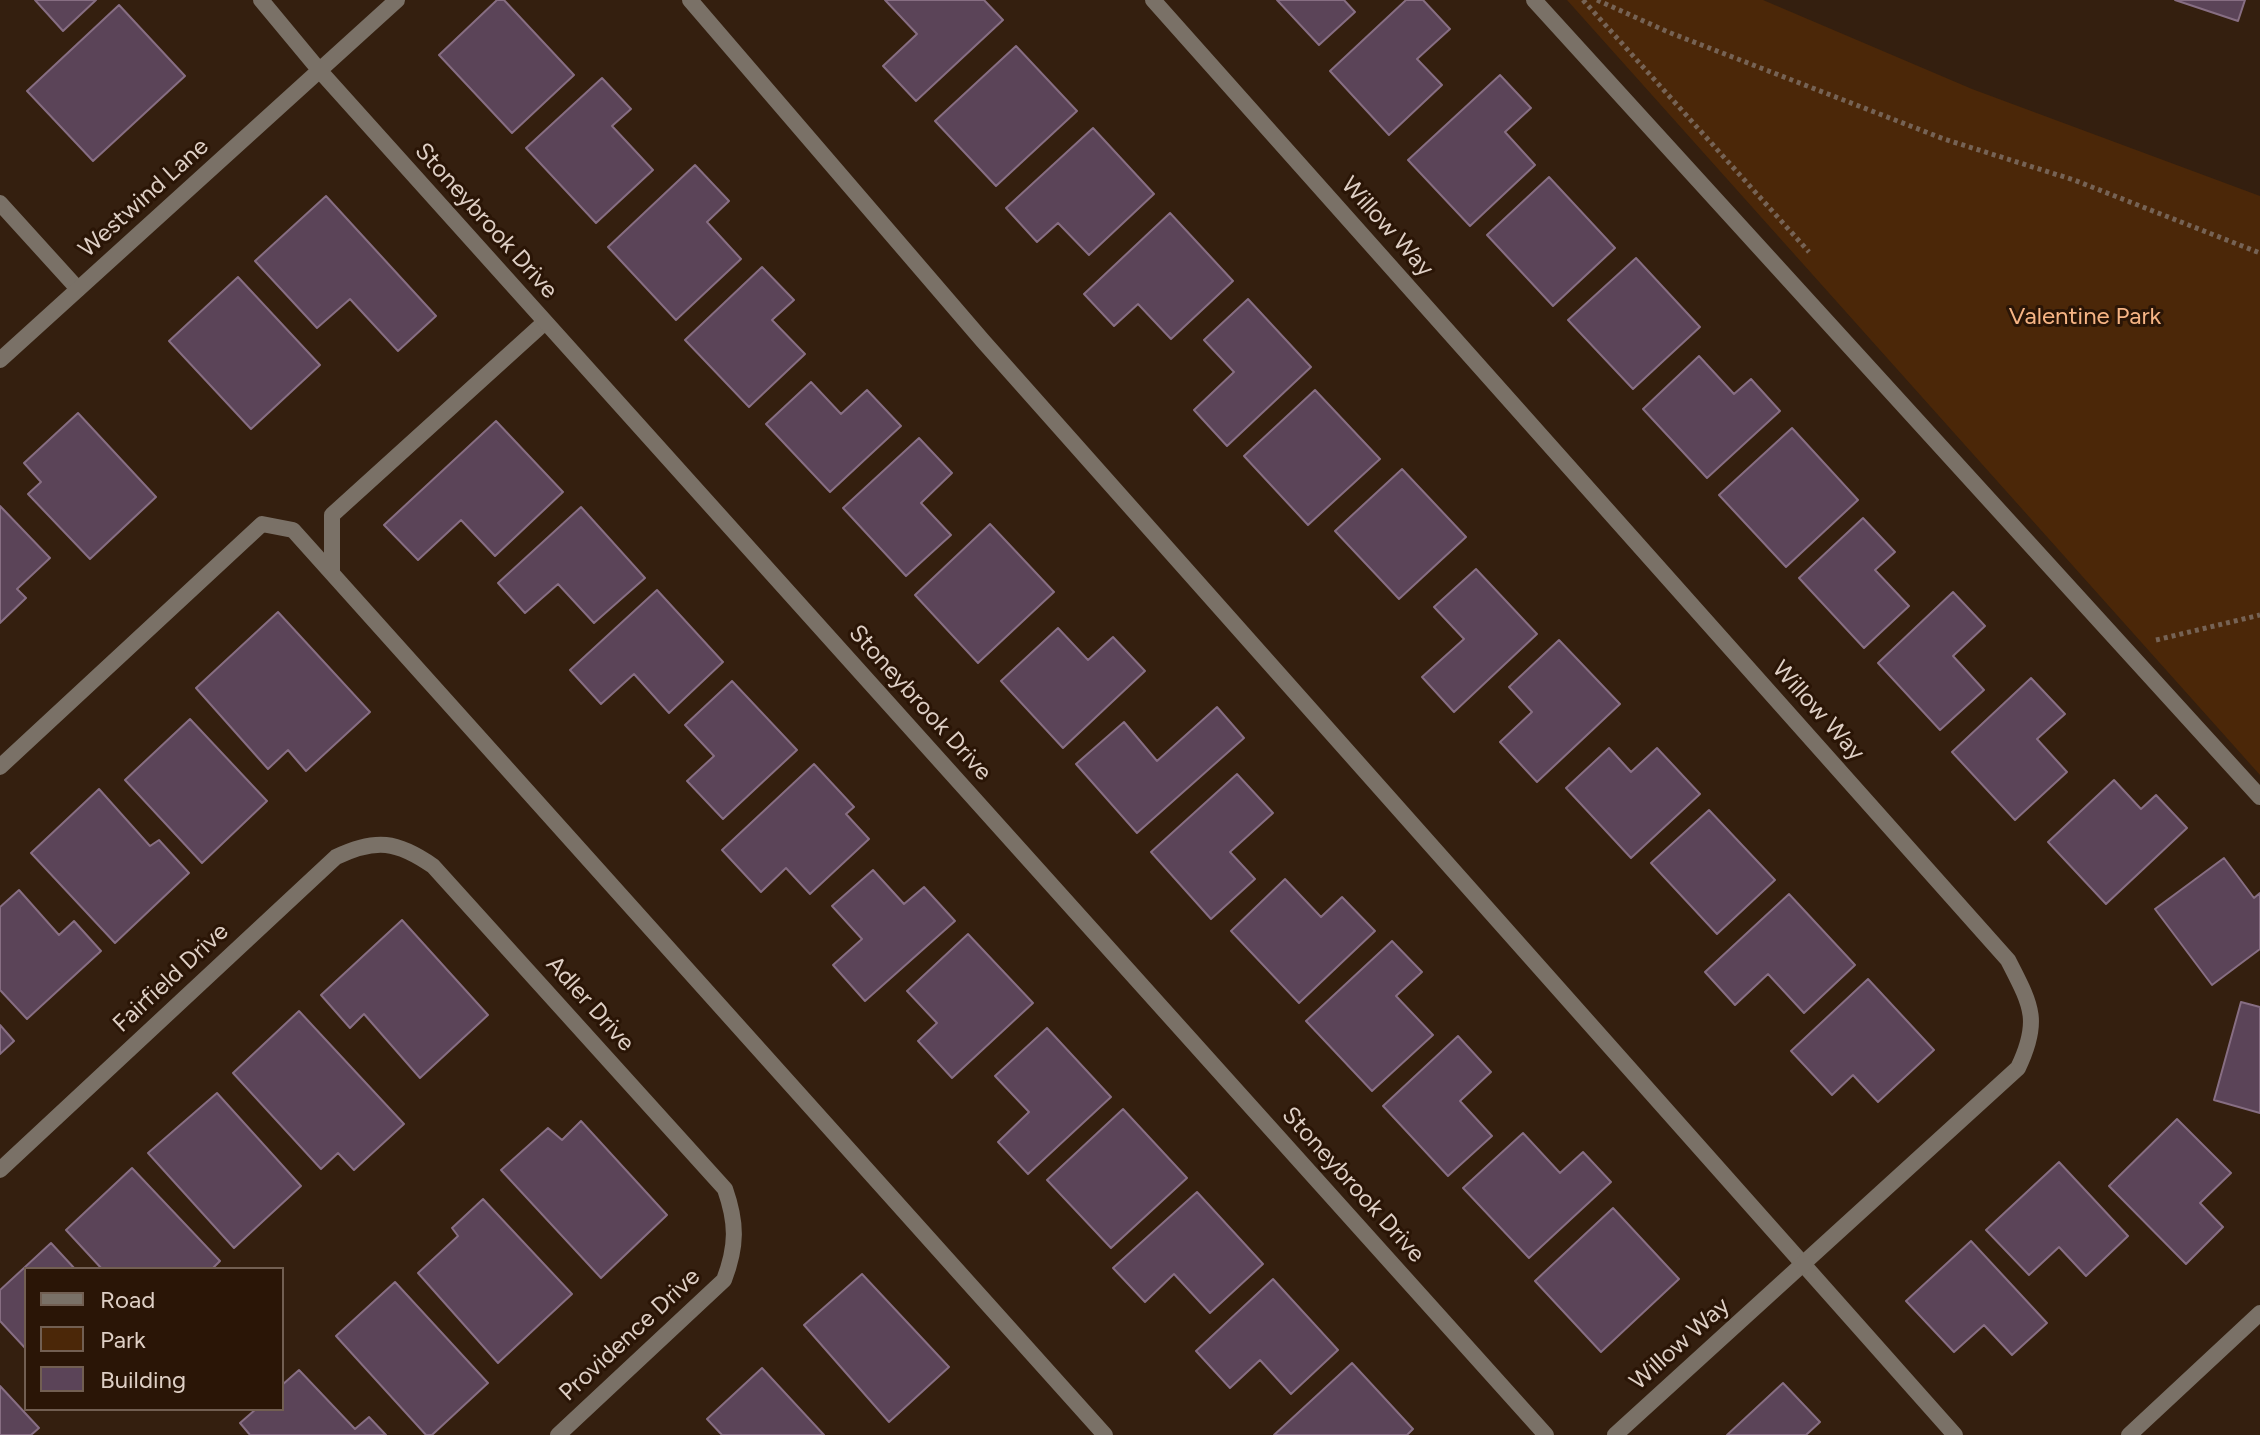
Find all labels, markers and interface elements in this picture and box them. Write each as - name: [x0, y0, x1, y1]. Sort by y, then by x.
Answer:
- street label: Westwind Lane: [73, 132, 215, 264]
- street label: Stoneybrook Drive: [409, 137, 563, 305]
- street label: Willow Way: [1335, 171, 1439, 283]
- park label: Valentine Park: [2009, 303, 2161, 331]
- street label: Stoneybrook Drive: [843, 619, 997, 787]
- street label: Willow Way: [1766, 655, 1870, 767]
- street label: Fairfield Drive: [107, 917, 235, 1039]
- street label: Adler Drive: [540, 950, 640, 1058]
- street label: Stoneybrook Drive: [1276, 1101, 1430, 1269]
- street label: Providence Drive: [554, 1263, 706, 1407]
- legend: [24, 1267, 284, 1411]
- text: Road: [100, 1285, 155, 1314]
- street label: Willow Way: [1624, 1292, 1736, 1396]
- text: Park: [100, 1325, 146, 1354]
- text: Building: [100, 1365, 186, 1394]

